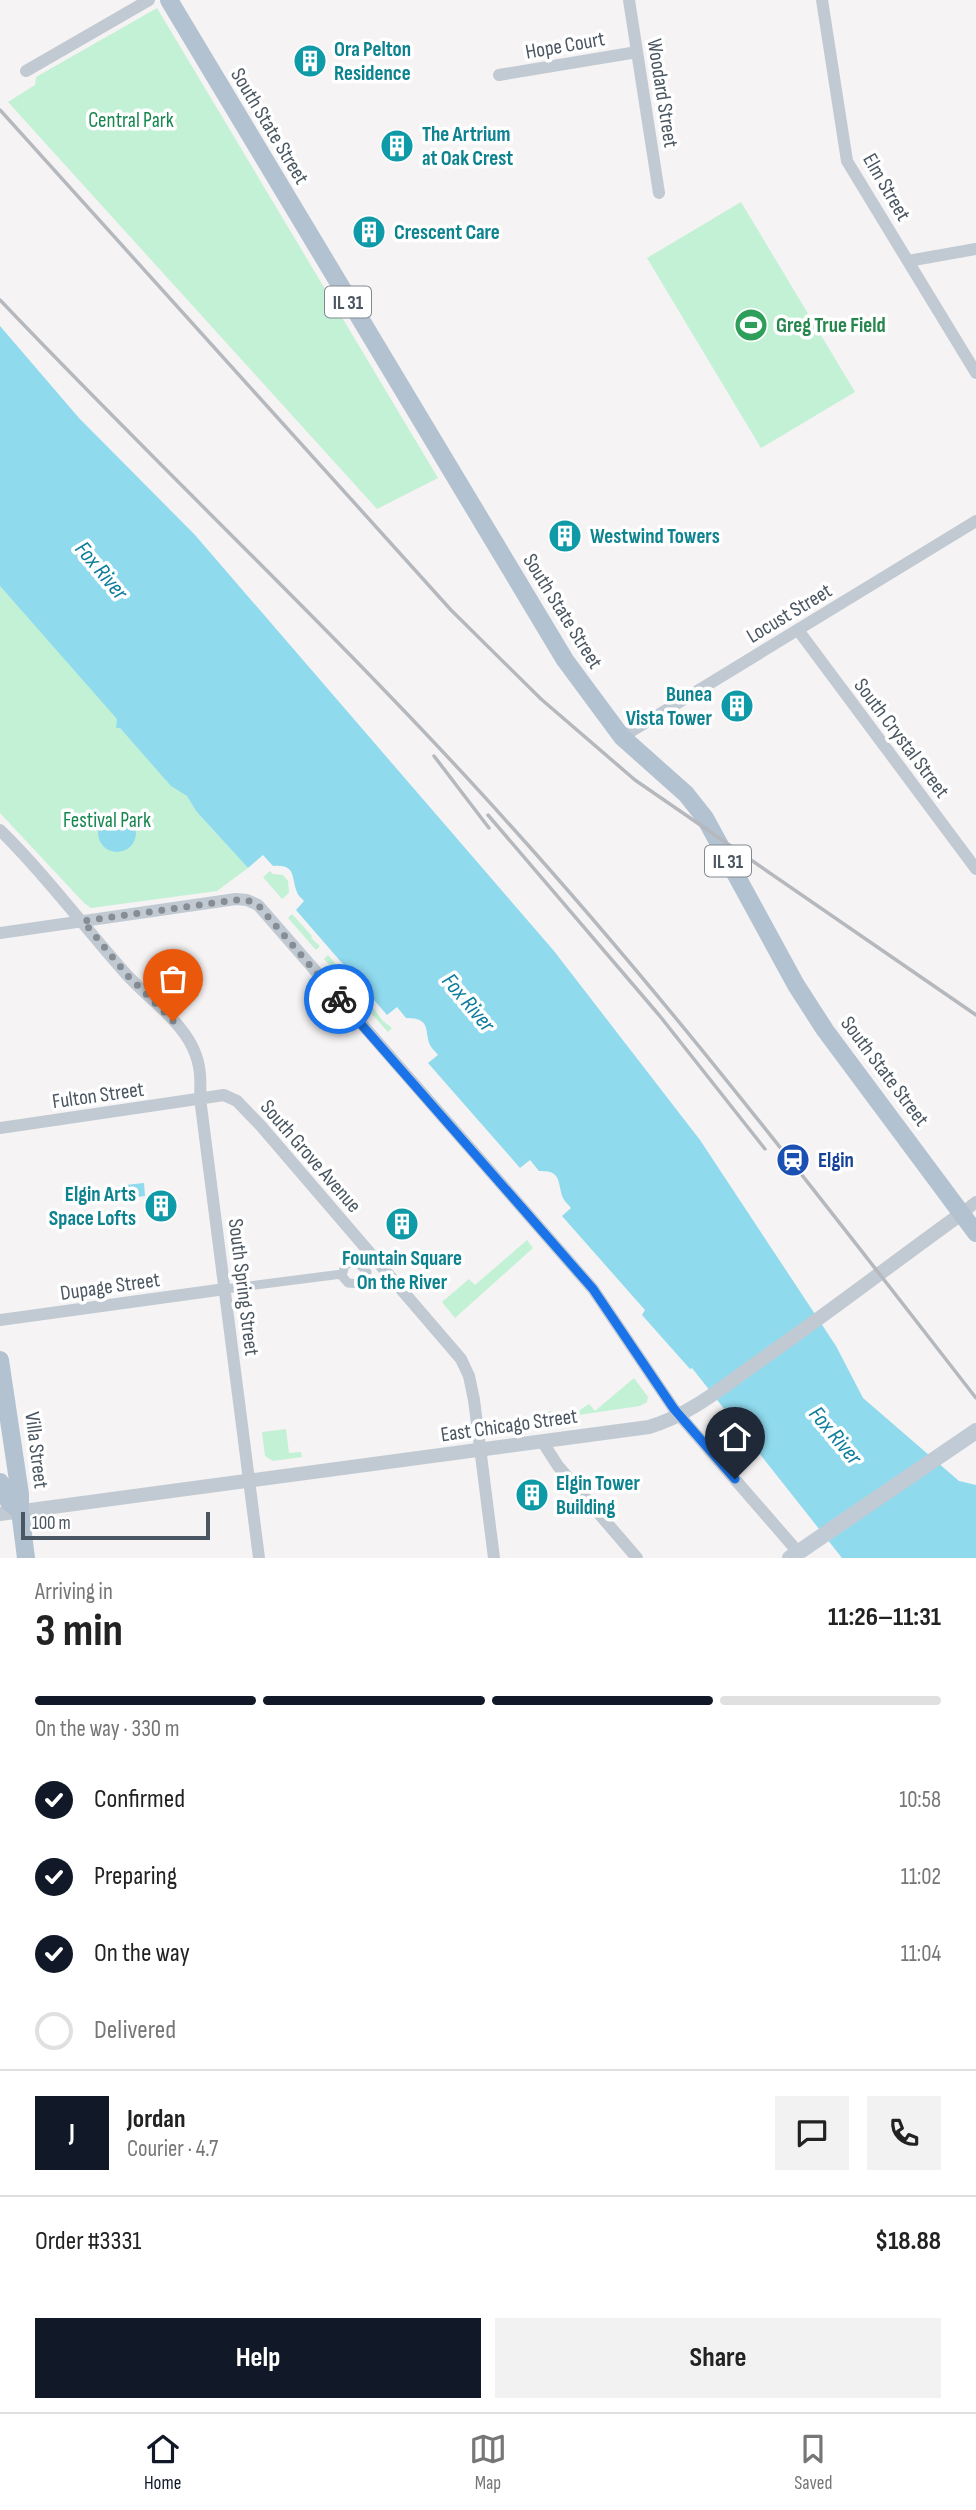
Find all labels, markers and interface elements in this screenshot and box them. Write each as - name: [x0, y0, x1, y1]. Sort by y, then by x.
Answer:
- street label: Hope Court: [524, 26, 607, 65]
- place label: Ora Pelton Residence: [334, 37, 411, 86]
- street label: Woodard Street: [642, 37, 683, 149]
- building icon: Ora Pelton Residence: [291, 42, 329, 80]
- street label: South State Street: [225, 64, 314, 189]
- park label: Central Park: [88, 108, 174, 133]
- place label: The Artrium at Oak Crest: [422, 122, 513, 171]
- building icon: The Artrium at Oak Crest: [378, 127, 416, 165]
- street label: Elm Street: [857, 149, 916, 225]
- building icon: Crescent Care: [350, 213, 388, 251]
- place label: Crescent Care: [394, 220, 500, 245]
- road number: IL 31: [325, 286, 371, 318]
- sports icon: Greg True Field: [732, 306, 770, 344]
- place label: Greg True Field: [776, 313, 886, 338]
- building icon: Westwind Towers: [546, 517, 584, 555]
- place label: Westwind Towers: [590, 524, 720, 549]
- water label: Fox River: [69, 536, 135, 607]
- street label: South State Street: [517, 549, 608, 673]
- street label: Locust Street: [742, 578, 836, 649]
- street label: South Crystal Street: [849, 674, 955, 803]
- place label: Bunea Vista Tower: [626, 682, 713, 731]
- building icon: Bunea Vista Tower: [718, 687, 756, 725]
- park label: Festival Park: [63, 808, 151, 833]
- road number: IL 31: [705, 846, 751, 876]
- pin: [143, 949, 203, 1021]
- icon: bag: [154, 960, 192, 998]
- courier: [304, 964, 374, 1034]
- water label: Fox River: [436, 968, 502, 1039]
- icon: bike: [320, 980, 358, 1018]
- street label: South State Street: [835, 1011, 934, 1131]
- street label: Fulton Street: [51, 1077, 145, 1114]
- street label: South Grove Avenue: [255, 1095, 366, 1218]
- station icon: Elgin: [774, 1141, 812, 1179]
- place label: Elgin: [818, 1148, 854, 1173]
- place label: Elgin Arts Space Lofts: [49, 1182, 136, 1231]
- building icon: Elgin Arts Space Lofts: [142, 1187, 180, 1225]
- building icon: Fountain Square On the River: [383, 1205, 421, 1243]
- street label: South Spring Street: [223, 1217, 264, 1357]
- place label: Fountain Square On the River: [342, 1246, 462, 1295]
- street label: Dupage Street: [59, 1267, 161, 1306]
- water label: Fox River: [803, 1401, 869, 1472]
- street label: East Chicago Street: [439, 1404, 579, 1447]
- pin: [705, 1407, 765, 1479]
- street label: Villa Street: [19, 1410, 54, 1490]
- icon: home: [716, 1418, 754, 1456]
- place label: Elgin Tower Building: [556, 1471, 641, 1520]
- building icon: Elgin Tower Building: [513, 1476, 551, 1514]
- scale bar: [21, 1509, 210, 1541]
- text: 100 m: [32, 1512, 71, 1535]
- text: Arriving in: [35, 1578, 113, 1606]
- text: 11:26–11:31: [828, 1602, 941, 1633]
- text: 3 min: [35, 1604, 123, 1659]
- text: On the way · 330 m: [35, 1715, 180, 1743]
- icon: check: [35, 1781, 73, 1819]
- text: Confirmed: [94, 1784, 185, 1815]
- text: 10:58: [899, 1786, 941, 1814]
- icon: check: [35, 1858, 73, 1896]
- text: Preparing: [94, 1861, 177, 1892]
- text: 11:02: [901, 1863, 941, 1891]
- icon: check: [35, 1935, 73, 1973]
- text: On the way: [94, 1938, 190, 1969]
- text: 11:04: [901, 1940, 941, 1968]
- text: Delivered: [94, 2015, 176, 2046]
- button: chat: [775, 2096, 849, 2170]
- button: phone: [867, 2096, 941, 2170]
- text: Jordan: [127, 2104, 185, 2135]
- text: J: [69, 2118, 75, 2149]
- text: Courier · 4.7: [127, 2135, 218, 2163]
- text: Order #3331: [35, 2226, 141, 2257]
- text: $18.88: [875, 2226, 941, 2257]
- button: Help: [35, 2318, 481, 2398]
- button: Share: [495, 2318, 941, 2398]
- tab: Home: [144, 2430, 182, 2495]
- tab: Map: [469, 2430, 507, 2495]
- tab: Saved: [794, 2430, 832, 2495]

